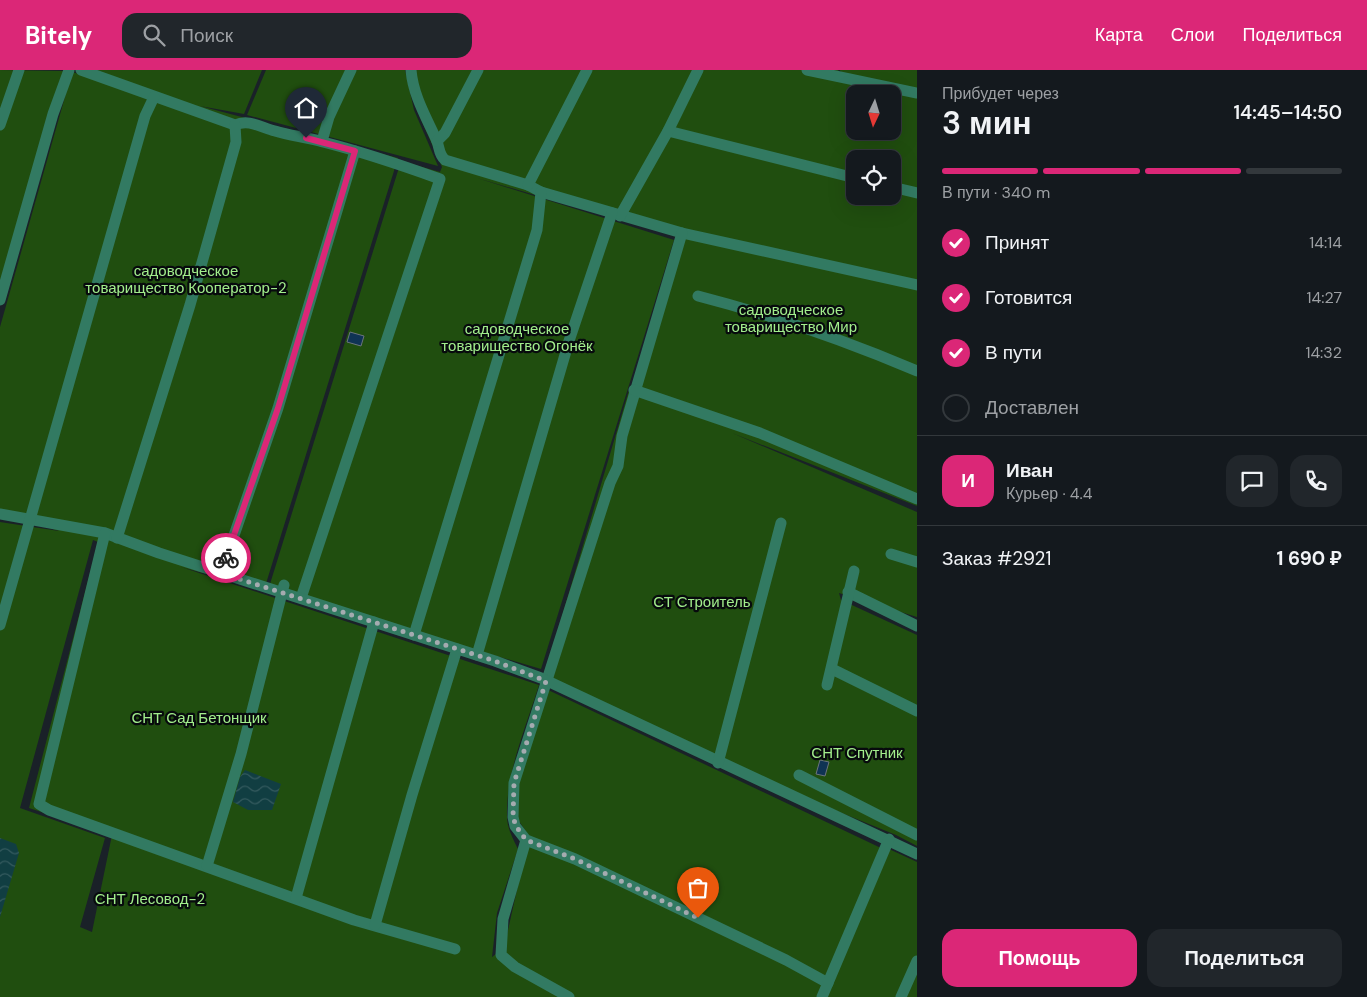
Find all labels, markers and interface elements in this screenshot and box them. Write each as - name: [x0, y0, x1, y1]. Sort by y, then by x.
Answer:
- search box: [122, 13, 472, 58]
- text: Bitely: [25, 20, 92, 51]
- icon: search: [140, 21, 168, 49]
- text: Поиск: [180, 23, 233, 48]
- text: Карта: [1095, 23, 1143, 47]
- text: Слои: [1171, 23, 1215, 47]
- text: Поделиться: [1243, 23, 1342, 47]
- text: Прибудет через: [942, 83, 1059, 104]
- north arrow: [846, 85, 901, 140]
- map controls: [846, 85, 901, 205]
- pin: [285, 87, 327, 138]
- icon: home: [292, 94, 320, 122]
- text: 14:45–14:50: [1234, 100, 1342, 125]
- text: 3 мин: [942, 102, 1032, 144]
- button: locate: [846, 150, 901, 205]
- text: В пути · 340 m: [942, 182, 1050, 203]
- icon: check: [942, 229, 970, 257]
- text: Принят: [985, 230, 1049, 255]
- text: 14:14: [1309, 232, 1342, 253]
- park label: садоводческое товарищество Кооператор-2: [85, 261, 287, 298]
- icon: check: [942, 284, 970, 312]
- text: Готовится: [985, 285, 1072, 310]
- text: 14:27: [1307, 287, 1342, 308]
- park label: садоводческое товарищество Мир: [725, 300, 857, 337]
- park label: садоводческое товарищество Огонёк: [441, 319, 593, 356]
- icon: check: [942, 339, 970, 367]
- text: В пути: [985, 340, 1042, 365]
- text: 14:32: [1305, 342, 1342, 363]
- text: Доставлен: [985, 395, 1079, 420]
- button: chat: [1226, 455, 1278, 507]
- button: phone: [1290, 455, 1342, 507]
- text: Иван: [1006, 458, 1053, 483]
- text: И: [961, 468, 975, 493]
- text: Курьер · 4.4: [1006, 483, 1092, 504]
- courier: [201, 533, 251, 583]
- icon: bike: [212, 544, 240, 572]
- text: Заказ #2921: [942, 546, 1051, 571]
- text: 1 690 ₽: [1277, 546, 1342, 571]
- park label: СТ Строитель: [653, 592, 751, 612]
- park label: СНТ Сад Бетонщик: [131, 708, 267, 728]
- park label: СНТ Спутник: [811, 743, 903, 763]
- pin: [677, 867, 719, 918]
- icon: bag: [684, 874, 712, 902]
- park label: СНТ Лесовод-2: [95, 889, 205, 909]
- button: Помощь: [942, 929, 1137, 987]
- button: Поделиться: [1147, 929, 1342, 987]

